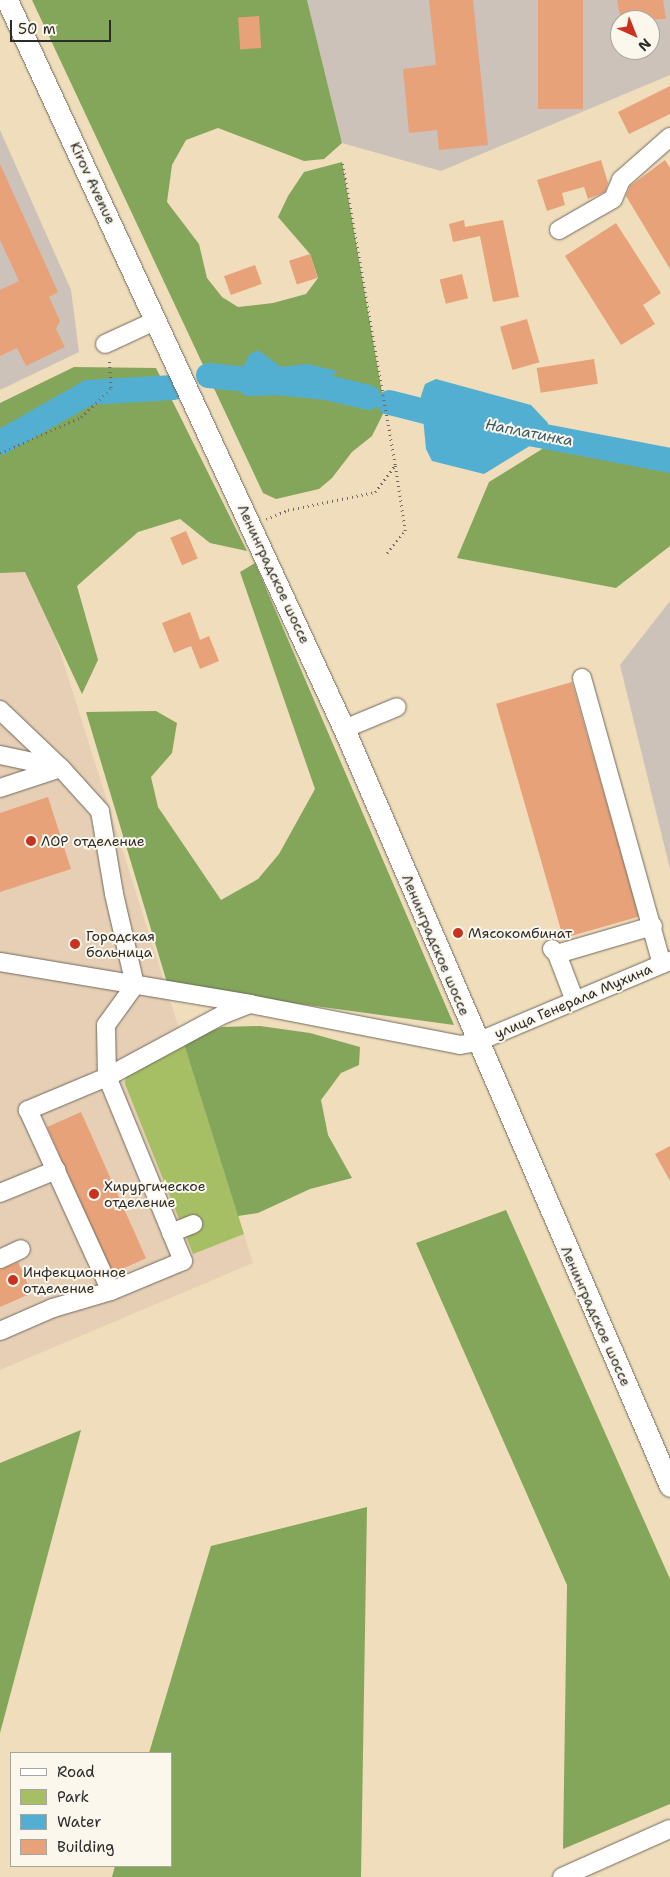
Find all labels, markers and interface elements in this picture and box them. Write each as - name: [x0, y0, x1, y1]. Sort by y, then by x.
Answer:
- scale bar: [12, 10, 114, 42]
- north arrow: [610, 10, 660, 60]
- text: 50 m: [18, 19, 56, 39]
- text: N: [634, 35, 655, 55]
- street label: Kirov Avenue: [67, 139, 119, 227]
- water label: Наплатинка: [484, 416, 574, 450]
- street label: Ленинградское шоссе: [234, 502, 314, 646]
- place label: ЛОР отделение: [41, 833, 145, 849]
- marker: ЛОР отделение: [25, 835, 37, 847]
- street label: Ленинградское шоссе: [399, 872, 473, 1018]
- place label: Мясокомбинат: [468, 925, 572, 941]
- marker: Мясокомбинат: [452, 927, 464, 939]
- place label: Городская больница: [86, 928, 155, 960]
- marker: Городская больница: [68, 937, 82, 951]
- street label: улица Генерала Мухина: [492, 960, 654, 1042]
- place label: Хирургическое отделение: [104, 1178, 206, 1210]
- marker: Хирургическое отделение: [88, 1188, 100, 1200]
- street label: Ленинградское шоссе: [557, 1243, 635, 1389]
- place label: Инфекционное отделение: [23, 1264, 126, 1296]
- marker: Инфекционное отделение: [7, 1274, 19, 1286]
- legend: [10, 1752, 172, 1867]
- text: Road: [57, 1762, 95, 1782]
- text: Park: [57, 1787, 89, 1807]
- text: Water: [57, 1812, 101, 1832]
- text: Building: [57, 1837, 114, 1857]

